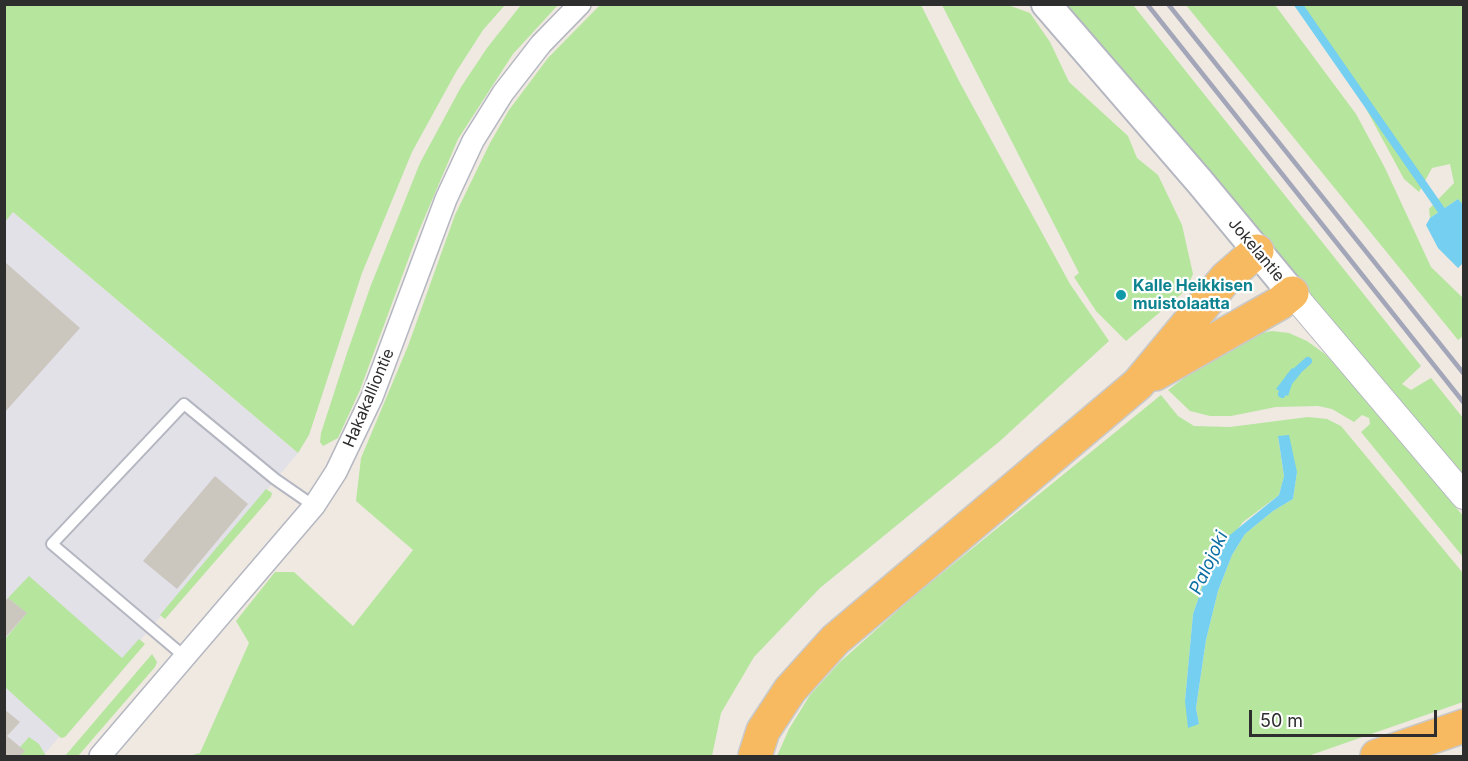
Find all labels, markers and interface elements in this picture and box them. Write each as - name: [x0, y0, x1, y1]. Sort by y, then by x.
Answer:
- street label: Jokelantie: [1224, 214, 1288, 286]
- place label: Kalle Heikkisen muistolaatta: [1133, 276, 1253, 314]
- marker: Kalle Heikkisen muistolaatta: [1114, 288, 1128, 302]
- street label: Hakakalliontie: [340, 346, 398, 450]
- water label: Palojoki: [1185, 528, 1233, 598]
- scale bar: [1252, 698, 1440, 736]
- text: 50 m: [1260, 710, 1303, 731]

